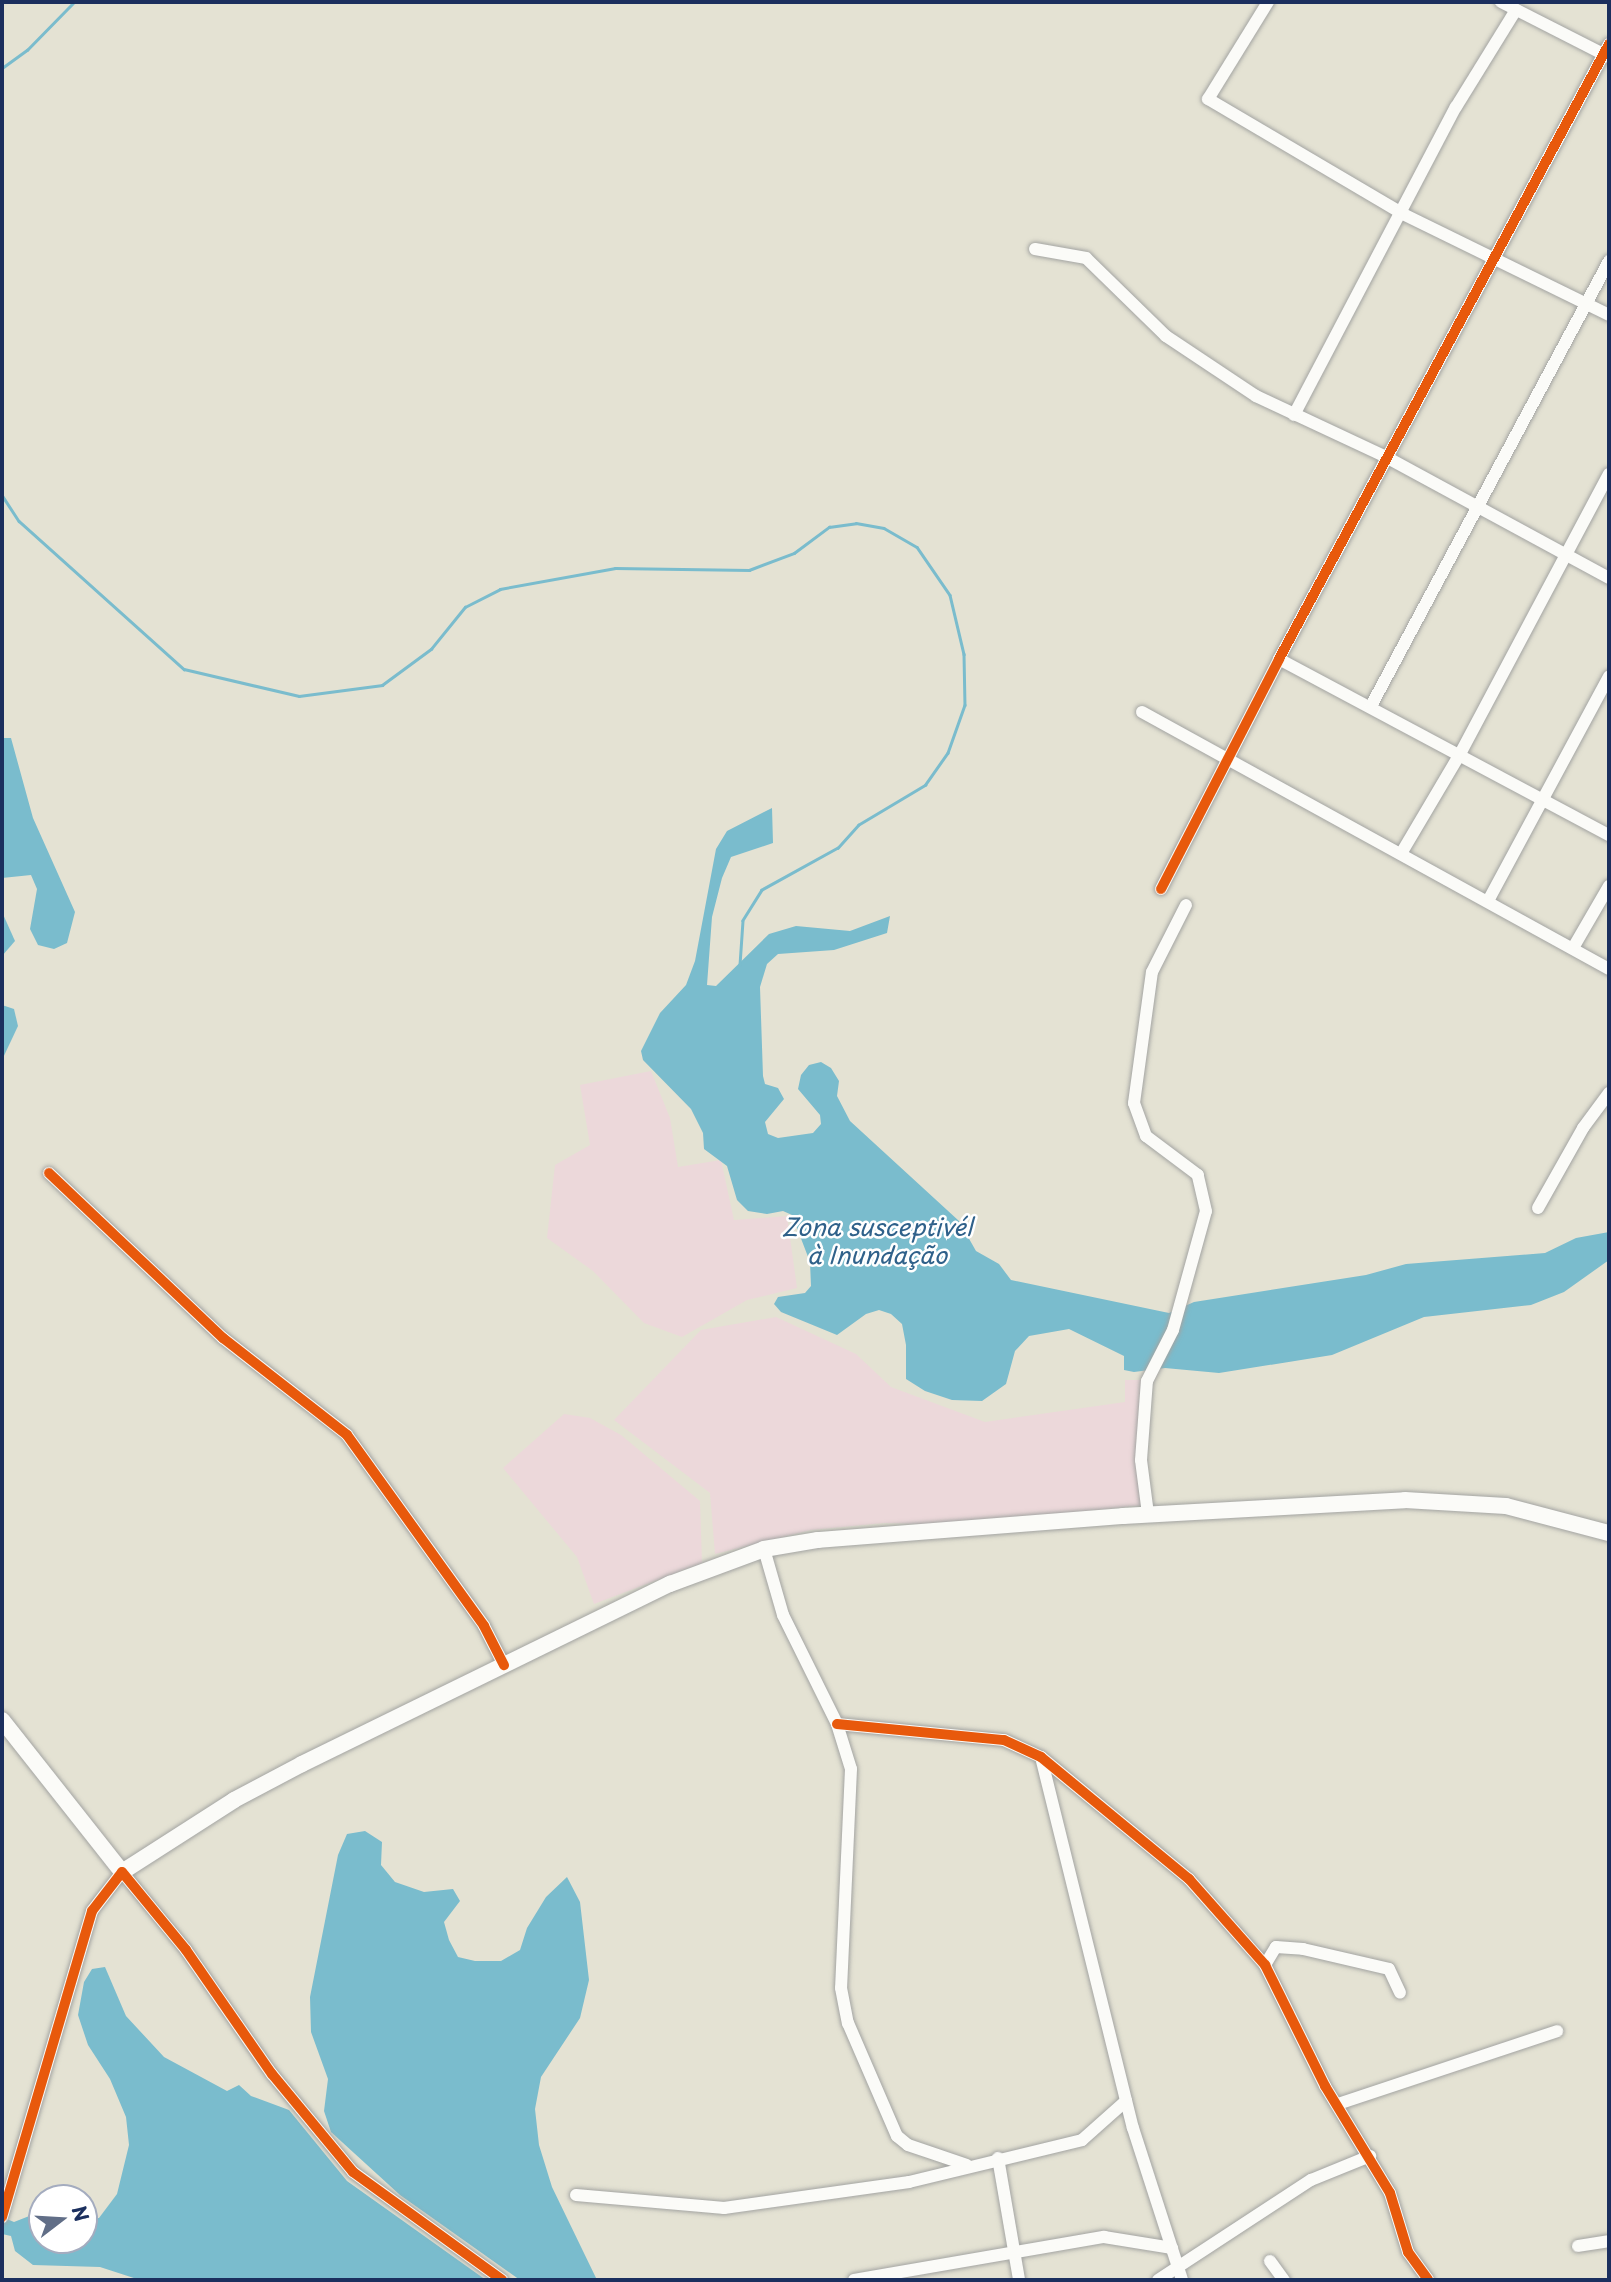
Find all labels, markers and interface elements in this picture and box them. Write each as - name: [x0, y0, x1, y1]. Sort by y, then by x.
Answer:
- water label: Zona susceptivél à Inundação: [782, 1213, 972, 1269]
- north arrow: [28, 2184, 98, 2254]
- text: N: [66, 2202, 97, 2225]

